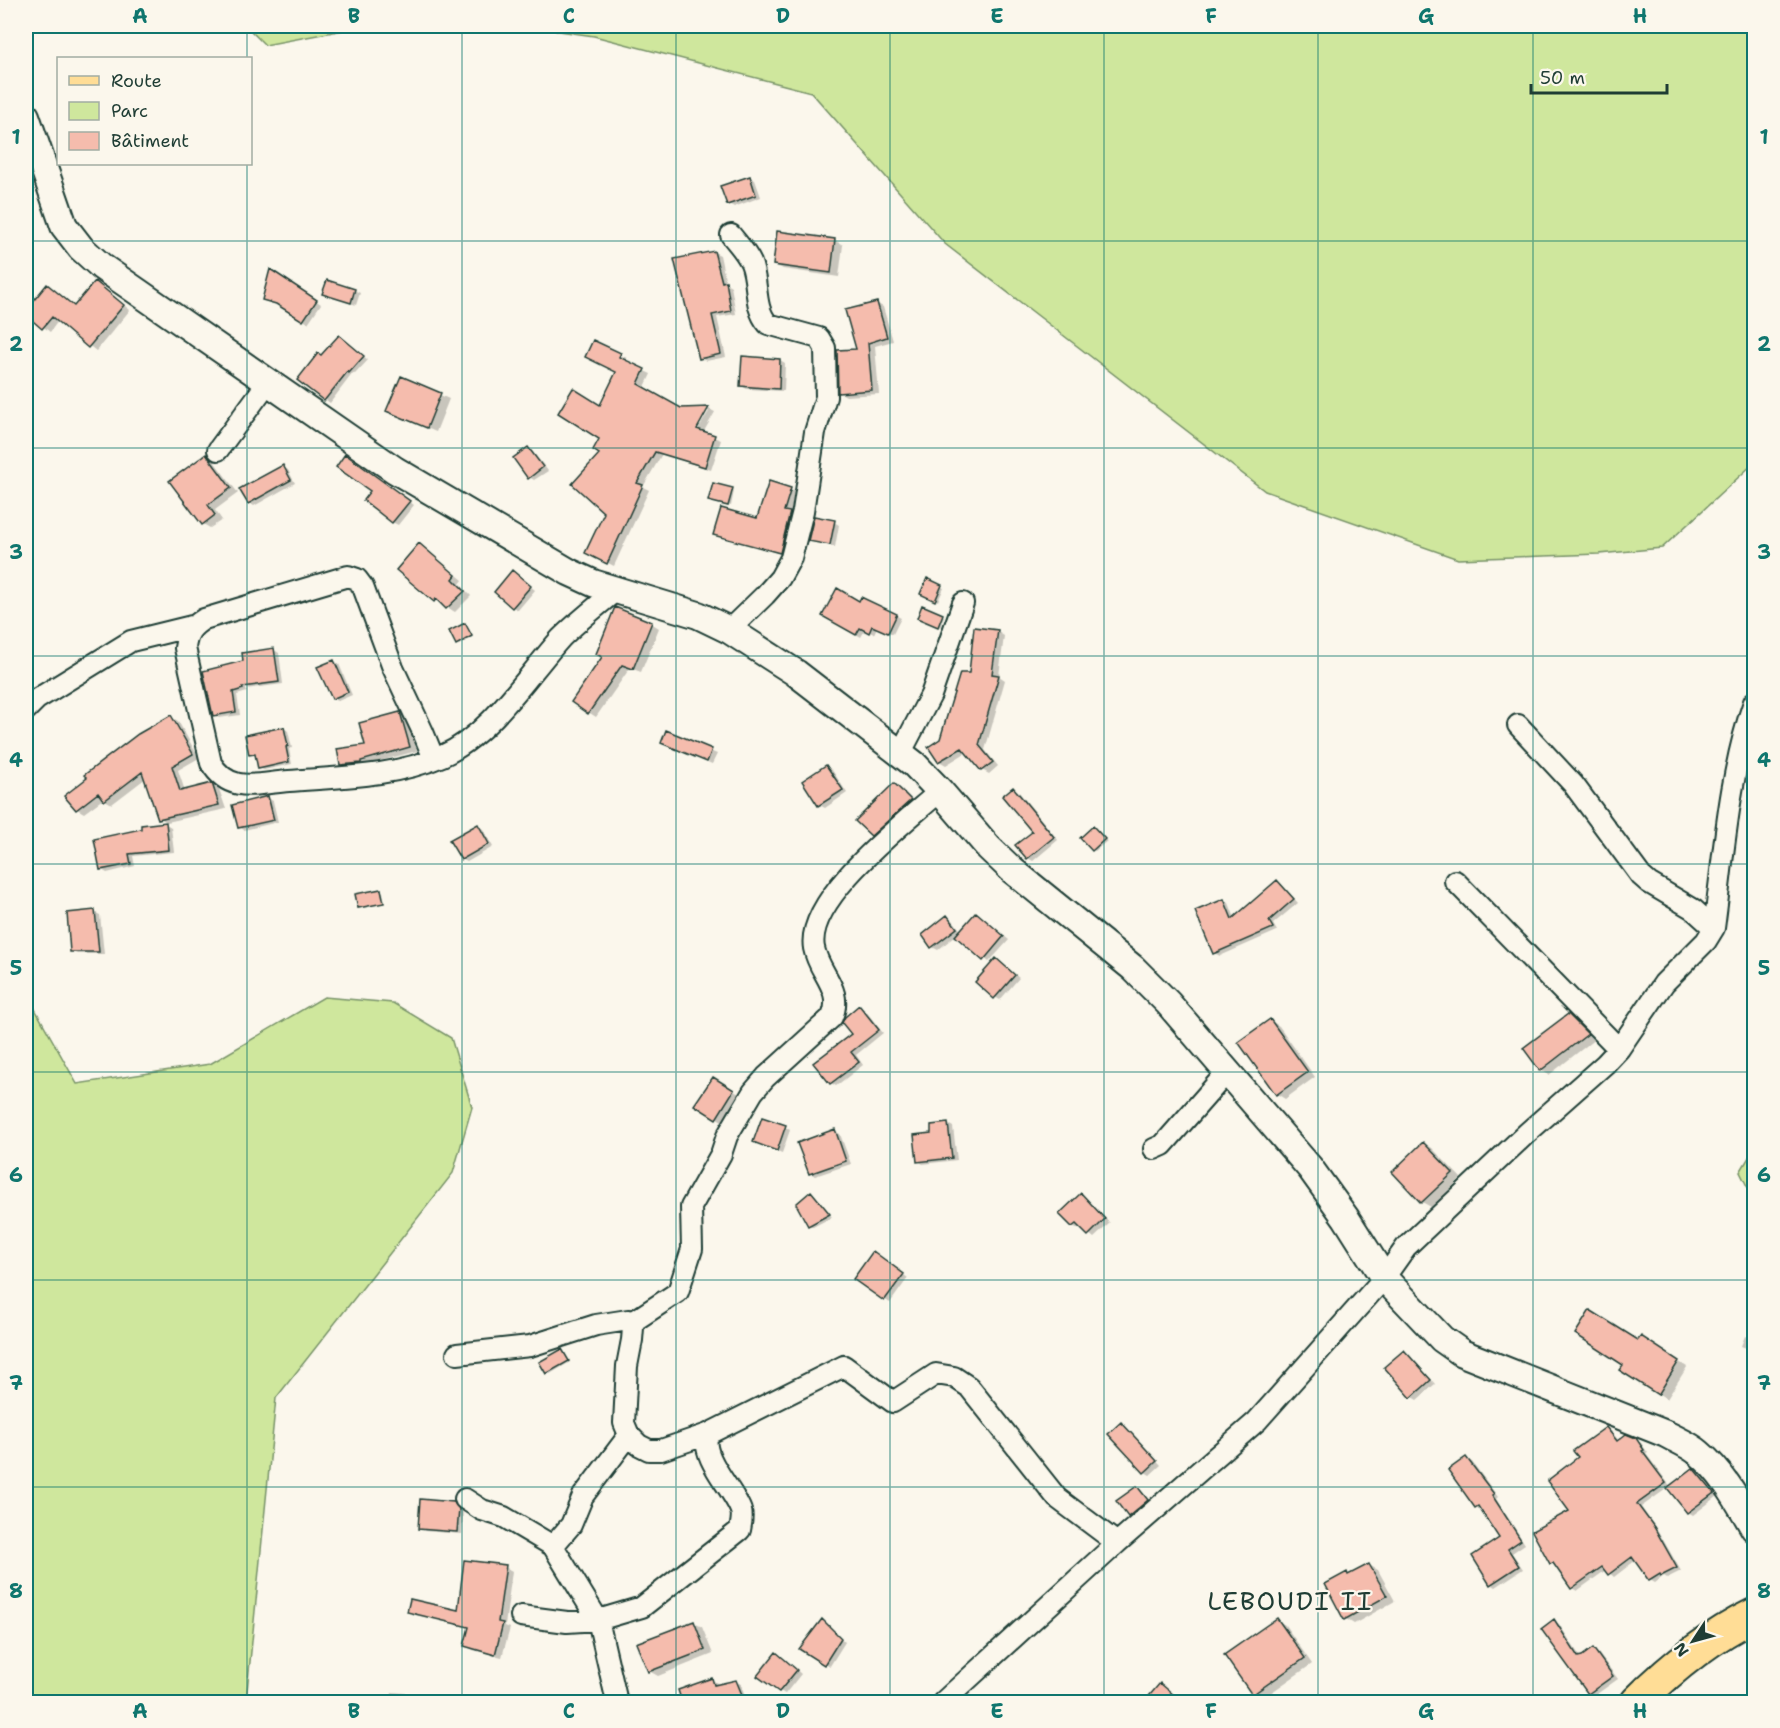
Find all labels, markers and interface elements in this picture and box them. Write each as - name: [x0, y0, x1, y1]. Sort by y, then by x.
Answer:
- text: A: [132, 3, 148, 29]
- text: B: [348, 3, 360, 29]
- text: C: [563, 3, 575, 29]
- text: D: [776, 3, 790, 29]
- text: E: [990, 3, 1004, 29]
- text: F: [1205, 3, 1217, 29]
- text: G: [1418, 3, 1434, 29]
- text: H: [1633, 3, 1647, 29]
- legend: [57, 57, 252, 165]
- scale bar: [1531, 57, 1668, 95]
- text: 50 m: [1540, 66, 1585, 90]
- text: Route: [111, 69, 162, 93]
- text: Parc: [111, 99, 148, 123]
- text: 1: [11, 124, 21, 150]
- text: 1: [1759, 124, 1769, 150]
- text: Bâtiment: [111, 129, 189, 153]
- text: 2: [9, 331, 23, 357]
- text: 2: [1757, 331, 1771, 357]
- text: 3: [9, 539, 23, 565]
- text: 3: [1757, 539, 1771, 565]
- text: 4: [9, 747, 23, 773]
- text: 4: [1757, 747, 1771, 773]
- text: 5: [10, 955, 22, 981]
- text: 5: [1758, 955, 1770, 981]
- text: 6: [9, 1162, 23, 1188]
- text: 6: [1757, 1162, 1771, 1188]
- text: 7: [9, 1370, 23, 1396]
- text: 7: [1757, 1370, 1771, 1396]
- text: 8: [9, 1578, 23, 1604]
- text: 8: [1757, 1578, 1771, 1604]
- district label: LEBOUDI II: [1207, 1583, 1373, 1618]
- north arrow: [1663, 1611, 1723, 1671]
- text: N: [1669, 1638, 1693, 1661]
- text: A: [132, 1698, 148, 1724]
- text: B: [348, 1698, 360, 1724]
- text: C: [563, 1698, 575, 1724]
- text: D: [776, 1698, 790, 1724]
- text: E: [990, 1698, 1004, 1724]
- text: F: [1205, 1698, 1217, 1724]
- text: G: [1418, 1698, 1434, 1724]
- text: H: [1633, 1698, 1647, 1724]

